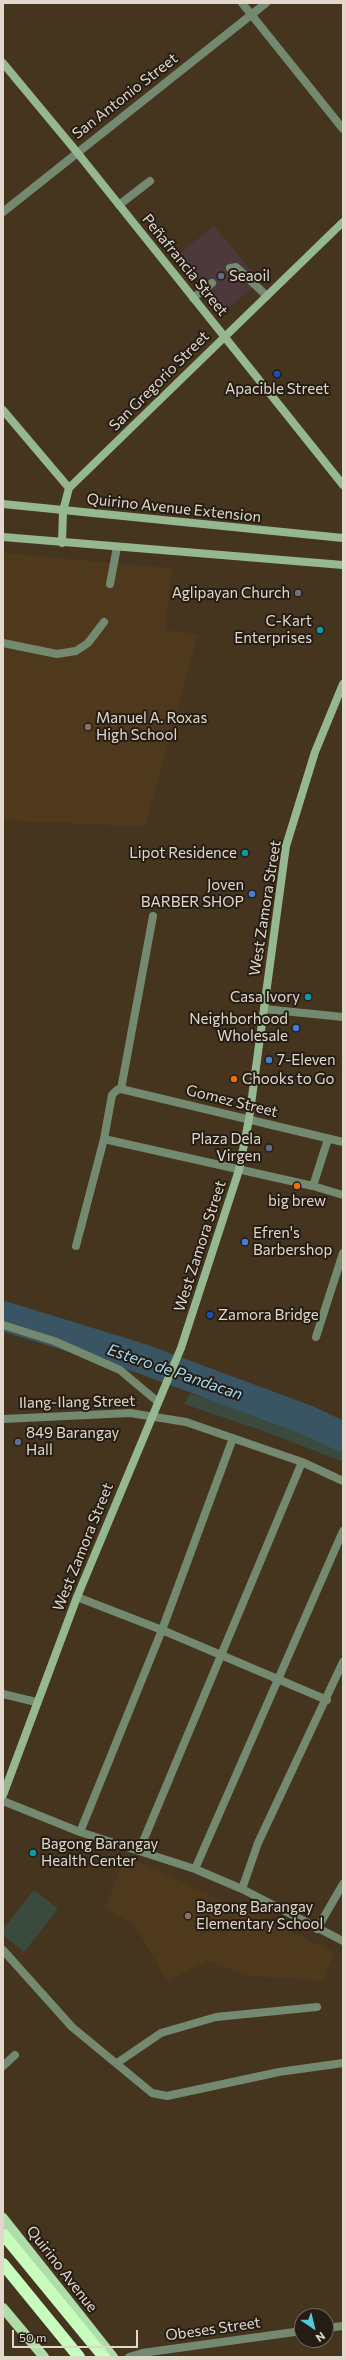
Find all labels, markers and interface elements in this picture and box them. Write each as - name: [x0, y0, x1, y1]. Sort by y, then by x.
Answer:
- street label: San Antonio Street: [69, 49, 181, 143]
- street label: Peñafrancia Street: [138, 210, 232, 320]
- place label: Seaoil: [229, 267, 270, 285]
- marker: Seaoil: [216, 271, 226, 281]
- street label: San Gregorio Street: [105, 327, 213, 435]
- marker: Apacible Street: [272, 369, 282, 379]
- place label: Apacible Street: [225, 380, 329, 398]
- street label: Quirino Avenue Extension: [86, 490, 262, 526]
- place label: Aglipayan Church: [172, 584, 290, 602]
- marker: Aglipayan Church: [293, 588, 303, 598]
- place label: C-Kart Enterprises: [234, 612, 312, 647]
- marker: C-Kart Enterprises: [315, 625, 325, 635]
- place label: Manuel A. Roxas High School: [96, 709, 207, 744]
- marker: Manuel A. Roxas High School: [83, 722, 93, 732]
- street label: West Zamora Street: [245, 839, 285, 977]
- place label: Lipot Residence: [129, 844, 237, 862]
- marker: Lipot Residence: [240, 848, 250, 858]
- place label: Joven BARBER SHOP: [141, 876, 244, 911]
- marker: Joven BARBER SHOP: [247, 889, 257, 899]
- place label: Casa Ivory: [230, 988, 300, 1006]
- marker: Casa Ivory: [303, 992, 313, 1002]
- place label: Neighborhood Wholesale: [189, 1010, 288, 1045]
- marker: Neighborhood Wholesale: [291, 1023, 301, 1033]
- place label: 7-Eleven: [277, 1051, 336, 1069]
- marker: 7-Eleven: [264, 1055, 274, 1065]
- place label: Chooks to Go: [242, 1070, 334, 1088]
- marker: Chooks to Go: [229, 1074, 239, 1084]
- street label: Gomez Street: [184, 1081, 280, 1121]
- place label: Plaza Dela Virgen: [191, 1130, 261, 1165]
- marker: Plaza Dela Virgen: [264, 1143, 274, 1153]
- street label: West Zamora Street: [170, 1178, 230, 1314]
- marker: big brew: [292, 1181, 302, 1191]
- place label: big brew: [268, 1192, 326, 1210]
- place label: Efren's Barbershop: [253, 1224, 332, 1259]
- marker: Efren's Barbershop: [240, 1237, 250, 1247]
- place label: Zamora Bridge: [218, 1306, 319, 1324]
- marker: Zamora Bridge: [205, 1310, 215, 1320]
- water label: Estero de Pandacan: [105, 1340, 245, 1404]
- street label: Ilang-Ilang Street: [19, 1392, 135, 1412]
- place label: 849 Barangay Hall: [26, 1424, 119, 1459]
- marker: 849 Barangay Hall: [13, 1437, 23, 1447]
- street label: West Zamora Street: [49, 1480, 117, 1614]
- place label: Bagong Barangay Health Center: [41, 1835, 158, 1870]
- marker: Bagong Barangay Health Center: [28, 1848, 38, 1858]
- place label: Bagong Barangay Elementary School: [196, 1898, 323, 1933]
- marker: Bagong Barangay Elementary School: [183, 1911, 193, 1921]
- street label: Quirino Avenue: [23, 2222, 101, 2316]
- north arrow: [294, 2308, 334, 2348]
- street label: Obeses Street: [164, 2313, 262, 2345]
- scale bar: [14, 2322, 140, 2348]
- text: 50 m: [19, 2330, 47, 2344]
- text: N: [313, 2330, 328, 2345]

